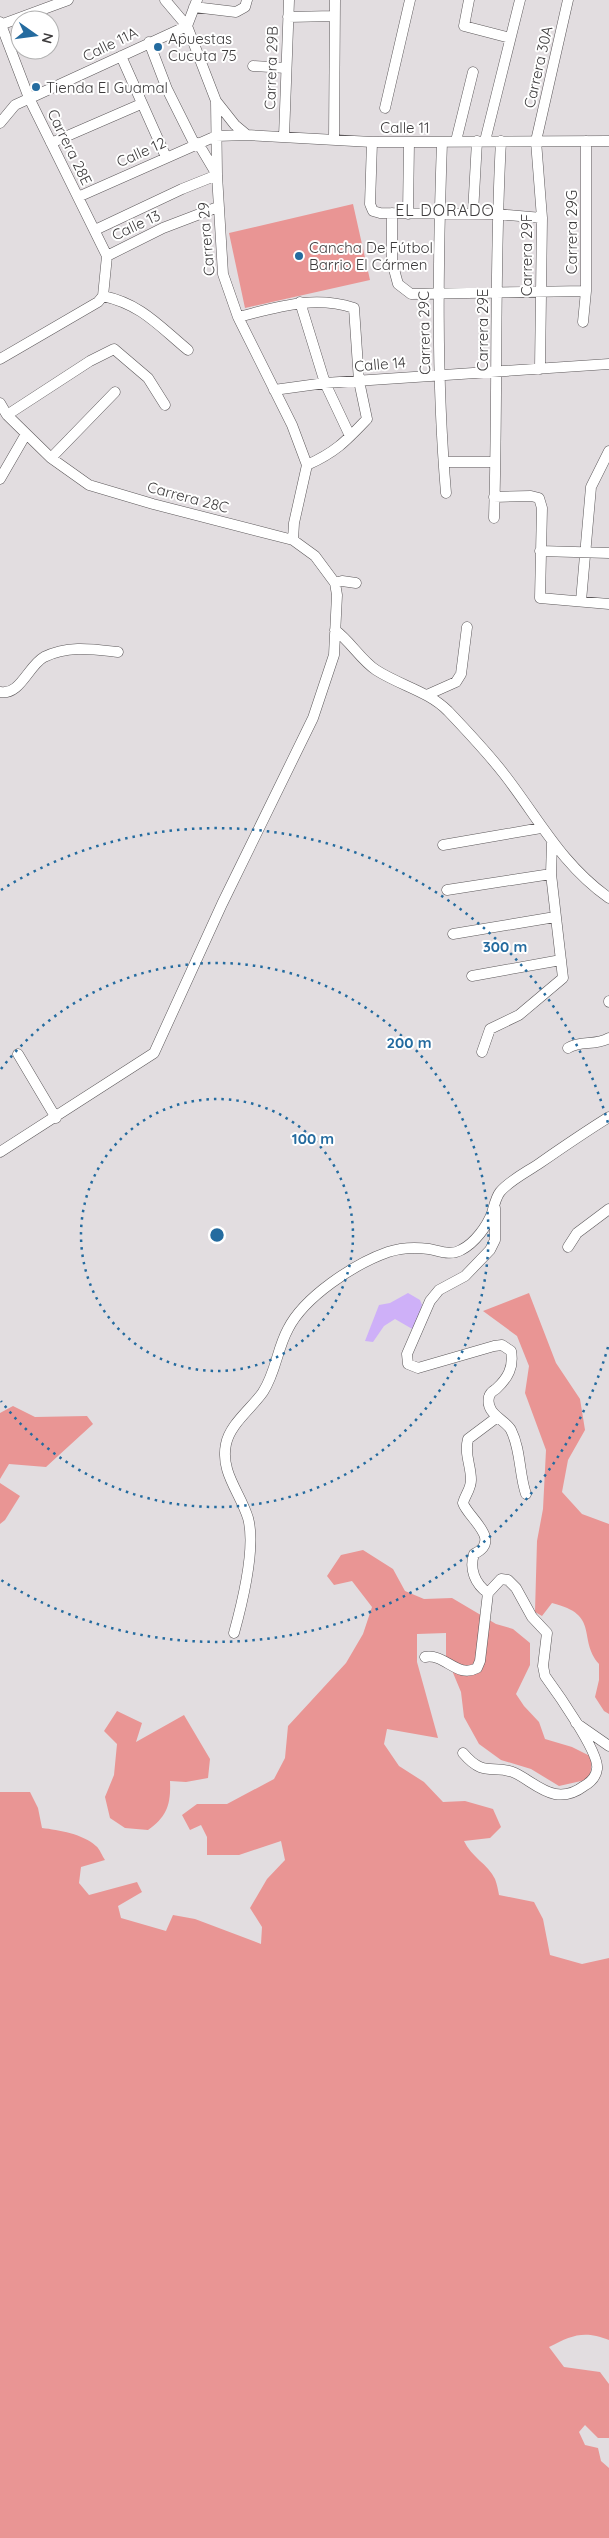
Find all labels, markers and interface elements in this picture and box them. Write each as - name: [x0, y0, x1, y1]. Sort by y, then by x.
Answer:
- north arrow: [10, 10, 60, 60]
- street label: Calle 11A: [79, 22, 141, 65]
- street label: Carrera 30A: [519, 24, 557, 110]
- street label: Carrera 29B: [260, 26, 282, 110]
- place label: Apuestas Cucuta 75: [168, 29, 237, 65]
- text: N: [38, 31, 58, 45]
- marker: Apuestas Cucuta 75: [152, 41, 164, 53]
- place label: Tienda El Guamal: [46, 78, 168, 97]
- marker: Tienda El Guamal: [30, 81, 42, 93]
- street label: Carrera 28E: [43, 106, 97, 188]
- street label: Calle 11: [380, 118, 430, 137]
- street label: Calle 12: [113, 133, 169, 171]
- street label: Carrera 29G: [562, 190, 581, 274]
- district label: EL DORADO: [395, 200, 495, 220]
- street label: Carrera 29: [193, 201, 219, 277]
- street label: Calle 13: [109, 205, 164, 245]
- street label: Carrera 29F: [517, 214, 536, 296]
- place label: Cancha De Fútbol Barrio El Cármen: [309, 238, 433, 274]
- marker: Cancha De Fútbol Barrio El Cármen: [293, 250, 305, 262]
- street label: Carrera 29E: [473, 289, 492, 371]
- street label: Carrera 29C: [414, 291, 434, 375]
- street label: Calle 14: [354, 352, 407, 376]
- street label: Carrera 28C: [145, 477, 231, 517]
- text: 300 m: [483, 937, 527, 956]
- text: 200 m: [387, 1033, 432, 1052]
- text: 100 m: [292, 1129, 334, 1148]
- centre of rings: [208, 1226, 226, 1244]

